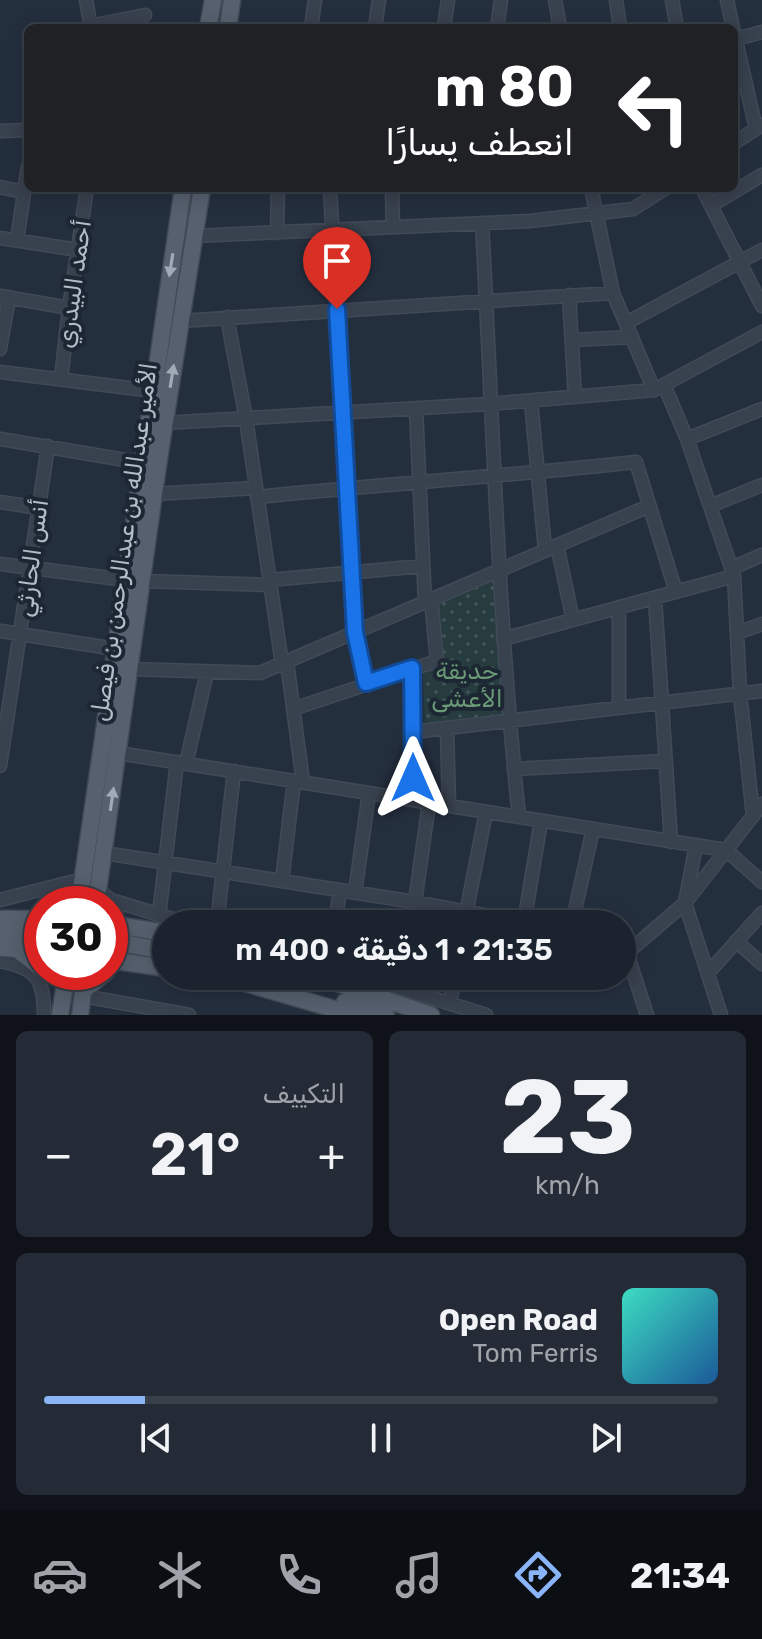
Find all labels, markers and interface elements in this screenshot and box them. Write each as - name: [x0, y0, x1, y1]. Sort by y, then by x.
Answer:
- text: 80 m: [435, 54, 574, 120]
- icon: left: [602, 56, 706, 160]
- text: انعطف يسارًا: [385, 121, 574, 164]
- street label: أحمد البيدري: [51, 218, 100, 350]
- pin: [303, 227, 371, 309]
- icon: arrive: [315, 239, 359, 283]
- one-way arrow: [164, 253, 177, 278]
- street label: الأمير عبدالله بن عبدالرحمن بن فيصل: [85, 361, 163, 723]
- one-way arrow: [166, 363, 179, 388]
- street label: أنس الحارثي: [10, 497, 58, 619]
- park label: حديقة الأعشى: [431, 657, 503, 713]
- position arrow: [371, 736, 455, 820]
- one-way arrow: [105, 786, 118, 811]
- speed limit sign: 30: [24, 886, 128, 990]
- text: 21:35 · 1 دقيقة · 400 m: [235, 932, 553, 968]
- text: 23: [499, 1056, 636, 1179]
- text: التكييف: [263, 1079, 345, 1110]
- text: 21°: [150, 1119, 241, 1190]
- text: −: [44, 1129, 73, 1181]
- text: +: [318, 1129, 345, 1181]
- text: km/h: [535, 1170, 600, 1201]
- text: Open Road: [439, 1302, 598, 1338]
- text: Tom Ferris: [472, 1338, 598, 1369]
- icon: previous: [134, 1416, 178, 1460]
- icon: pause: [359, 1416, 403, 1460]
- icon: next: [584, 1416, 628, 1460]
- icon: car: [32, 1547, 88, 1603]
- icon: climate: [152, 1547, 208, 1603]
- icon: phone: [271, 1547, 327, 1603]
- icon: music: [391, 1547, 447, 1603]
- icon: directions: [510, 1547, 566, 1603]
- text: 21:34: [630, 1554, 730, 1597]

